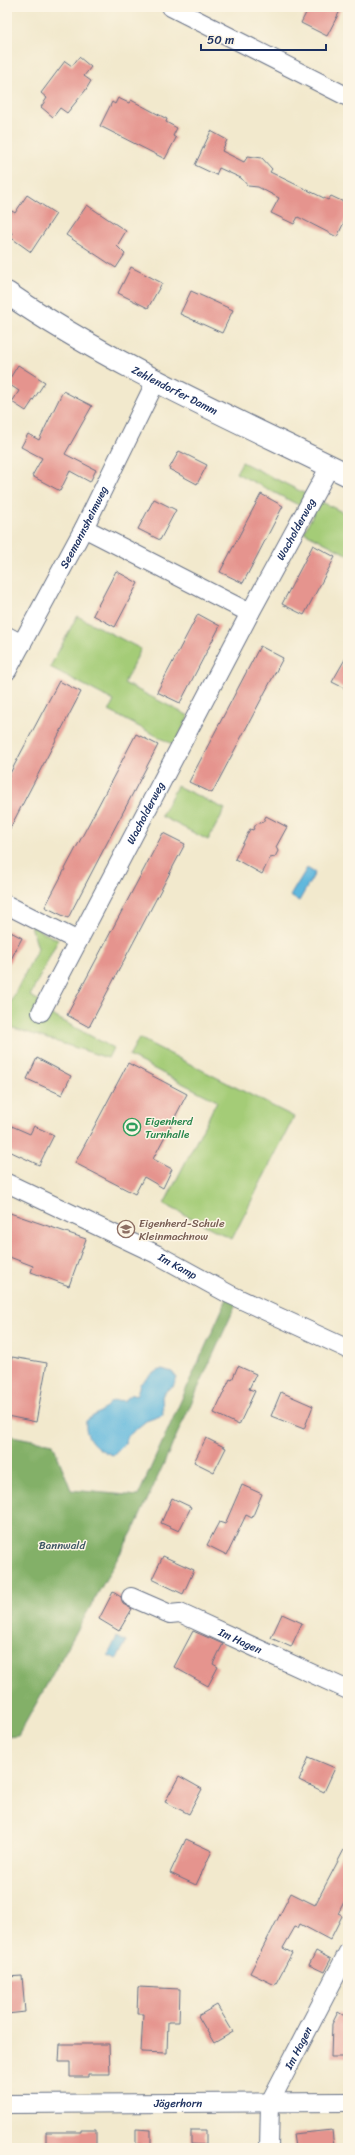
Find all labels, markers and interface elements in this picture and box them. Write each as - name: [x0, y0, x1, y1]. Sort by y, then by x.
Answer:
- scale bar: [201, 26, 326, 52]
- text: 50 m: [207, 29, 234, 51]
- street label: Zehlendorfer Damm: [128, 360, 221, 420]
- street label: Seemannsheimweg: [54, 482, 113, 572]
- street label: Wacholderweg: [271, 494, 321, 564]
- street label: Wacholderweg: [121, 778, 170, 847]
- place label: Eigenherd Turnhalle: [145, 1112, 194, 1144]
- sports icon: Eigenherd Turnhalle: [122, 1117, 142, 1137]
- place label: Eigenherd-Schule Kleinmachnow: [139, 1214, 225, 1246]
- school or university icon: Eigenherd-Schule Kleinmachnow: [116, 1219, 136, 1239]
- street label: Im Kamp: [154, 1247, 201, 1285]
- park label: Bannwald: [39, 1536, 86, 1555]
- street label: Im Hagen: [214, 1622, 265, 1659]
- street label: Im Hagen: [279, 2023, 317, 2074]
- street label: Jägerhorn: [153, 2093, 202, 2113]

